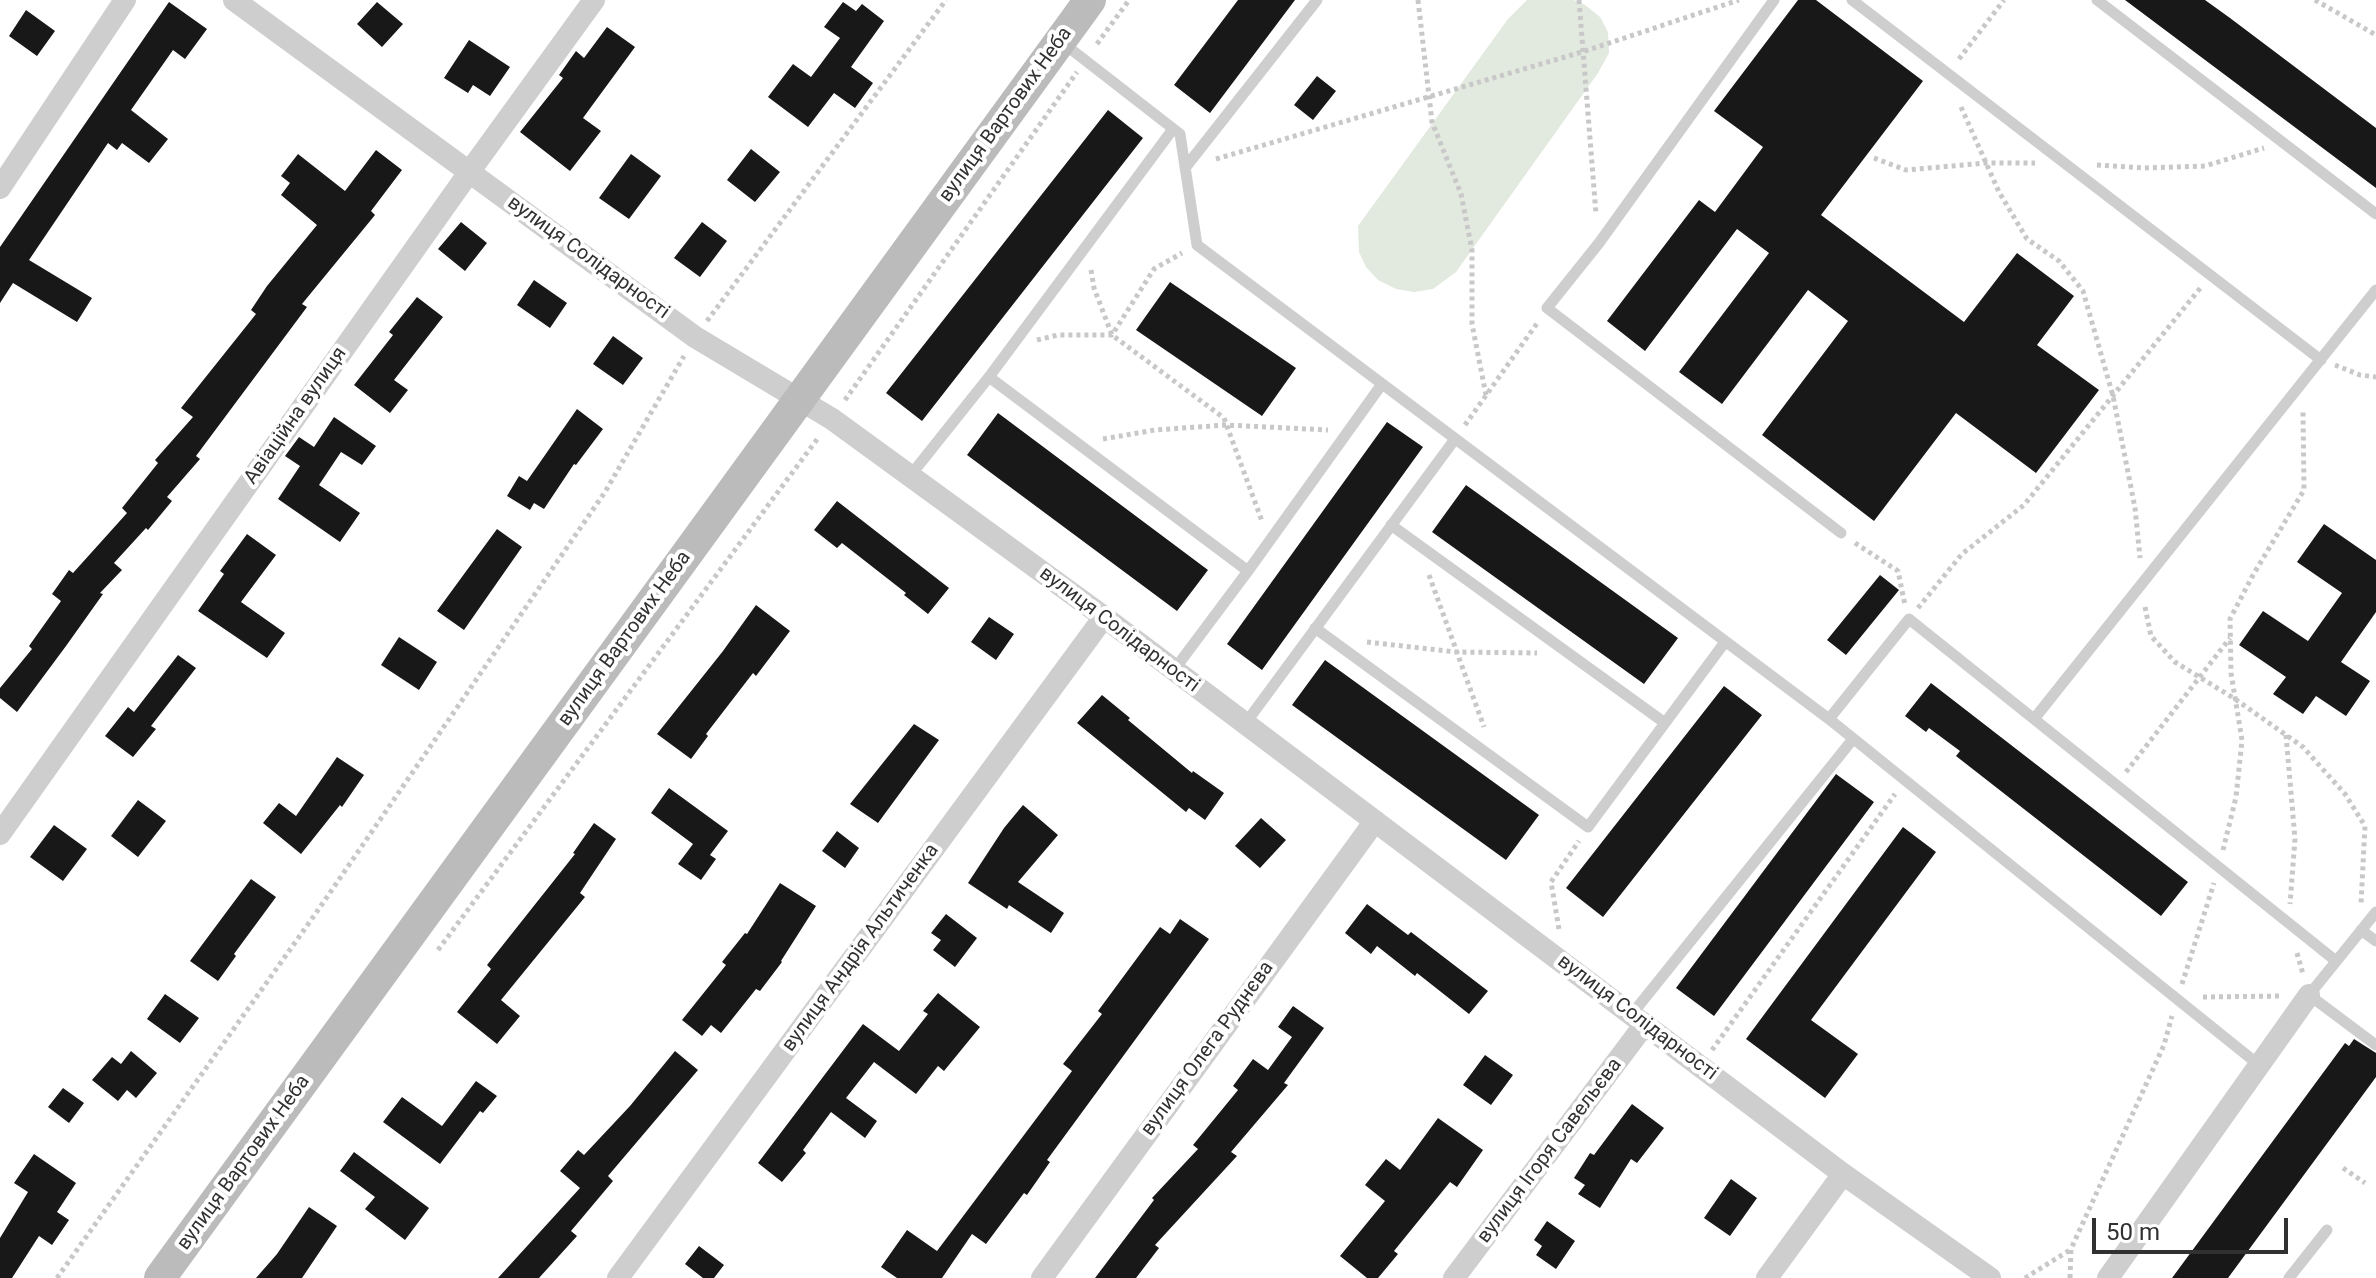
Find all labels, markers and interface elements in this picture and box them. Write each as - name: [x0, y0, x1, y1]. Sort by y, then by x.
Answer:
- street label: вулиця Вартових Неба: [934, 23, 1078, 207]
- street label: вулиця Солідарності: [502, 191, 674, 325]
- street label: Авіаційна вулиця: [240, 343, 352, 489]
- street label: вулиця Вартових Неба: [553, 547, 697, 731]
- street label: вулиця Солідарності: [1034, 562, 1204, 698]
- street label: вулиця Андрія Альтиченка: [778, 839, 944, 1057]
- street label: вулиця Солідарності: [1552, 950, 1722, 1086]
- street label: вулиця Олега Руднєва: [1137, 957, 1279, 1141]
- street label: вулиця Ігоря Савельєва: [1473, 1054, 1627, 1248]
- street label: вулиця Вартових Неба: [172, 1071, 316, 1255]
- scale bar: [2096, 1202, 2292, 1252]
- text: 50 m: [2106, 1218, 2160, 1246]

